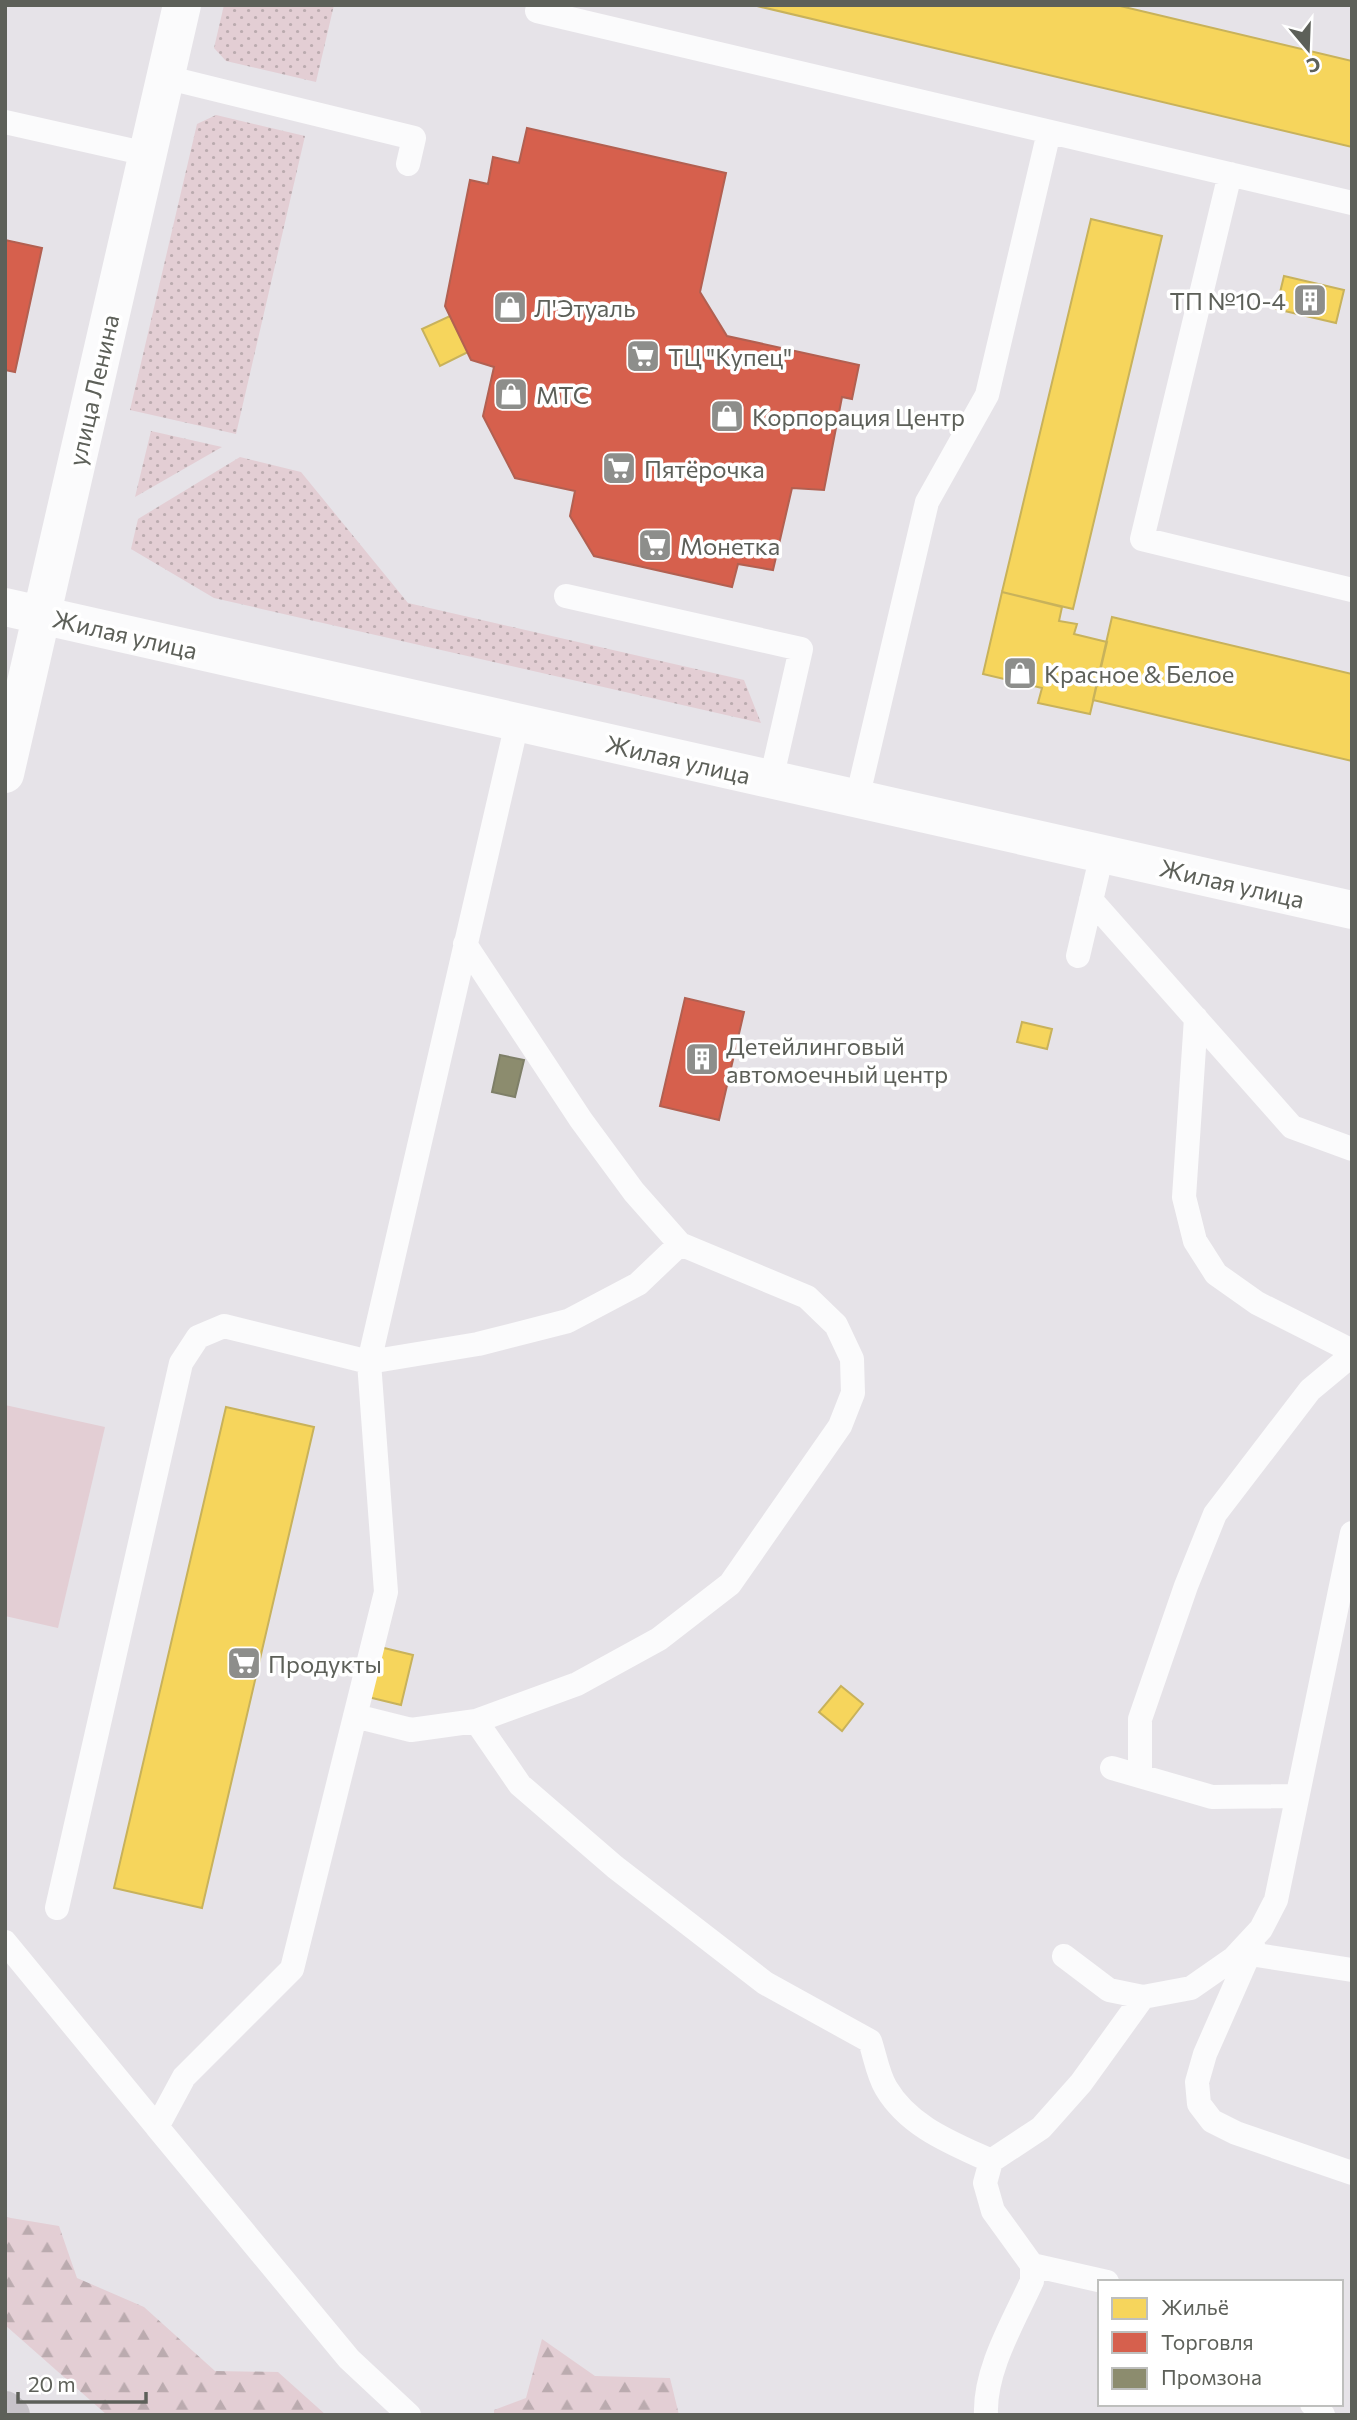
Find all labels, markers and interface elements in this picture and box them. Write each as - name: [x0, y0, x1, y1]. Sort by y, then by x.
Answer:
- north arrow: [1273, 14, 1343, 84]
- text: С: [1304, 53, 1324, 79]
- building icon: ТП №10-4: [1291, 281, 1329, 319]
- place label: ТП №10-4: [1170, 286, 1286, 315]
- shop icon: Л'Этуаль: [491, 288, 529, 326]
- place label: Л'Этуаль: [534, 293, 635, 322]
- street label: улица Ленина: [61, 311, 125, 469]
- supermarket icon: ТЦ "Купец": [624, 337, 662, 375]
- place label: ТЦ "Купец": [668, 342, 792, 371]
- shop icon: МТС: [492, 375, 530, 413]
- place label: МТС: [536, 380, 589, 409]
- shop icon: Корпорация Центр: [708, 397, 746, 435]
- place label: Корпорация Центр: [752, 402, 965, 431]
- supermarket icon: Пятёрочка: [600, 449, 638, 487]
- place label: Пятёрочка: [644, 454, 765, 483]
- supermarket icon: Монетка: [636, 526, 674, 564]
- place label: Монетка: [680, 531, 780, 560]
- street label: Жилая улица: [50, 603, 200, 665]
- shop icon: Красное & Белое: [1001, 654, 1039, 692]
- place label: Красное & Белое: [1044, 659, 1235, 688]
- street label: Жилая улица: [603, 728, 753, 790]
- street label: Жилая улица: [1157, 852, 1307, 914]
- place label: Детейлинговый автомоечный центр: [726, 1031, 948, 1088]
- building icon: Детейлинговый автомоечный центр: [683, 1040, 721, 1078]
- supermarket icon: Продукты: [225, 1644, 263, 1682]
- place label: Продукты: [268, 1649, 382, 1678]
- legend: [1098, 2280, 1343, 2406]
- text: Жильё: [1161, 2294, 1229, 2319]
- text: Торговля: [1161, 2329, 1254, 2354]
- scale bar: [18, 2360, 145, 2404]
- text: Промзона: [1161, 2364, 1262, 2389]
- text: 20 m: [28, 2371, 76, 2396]

